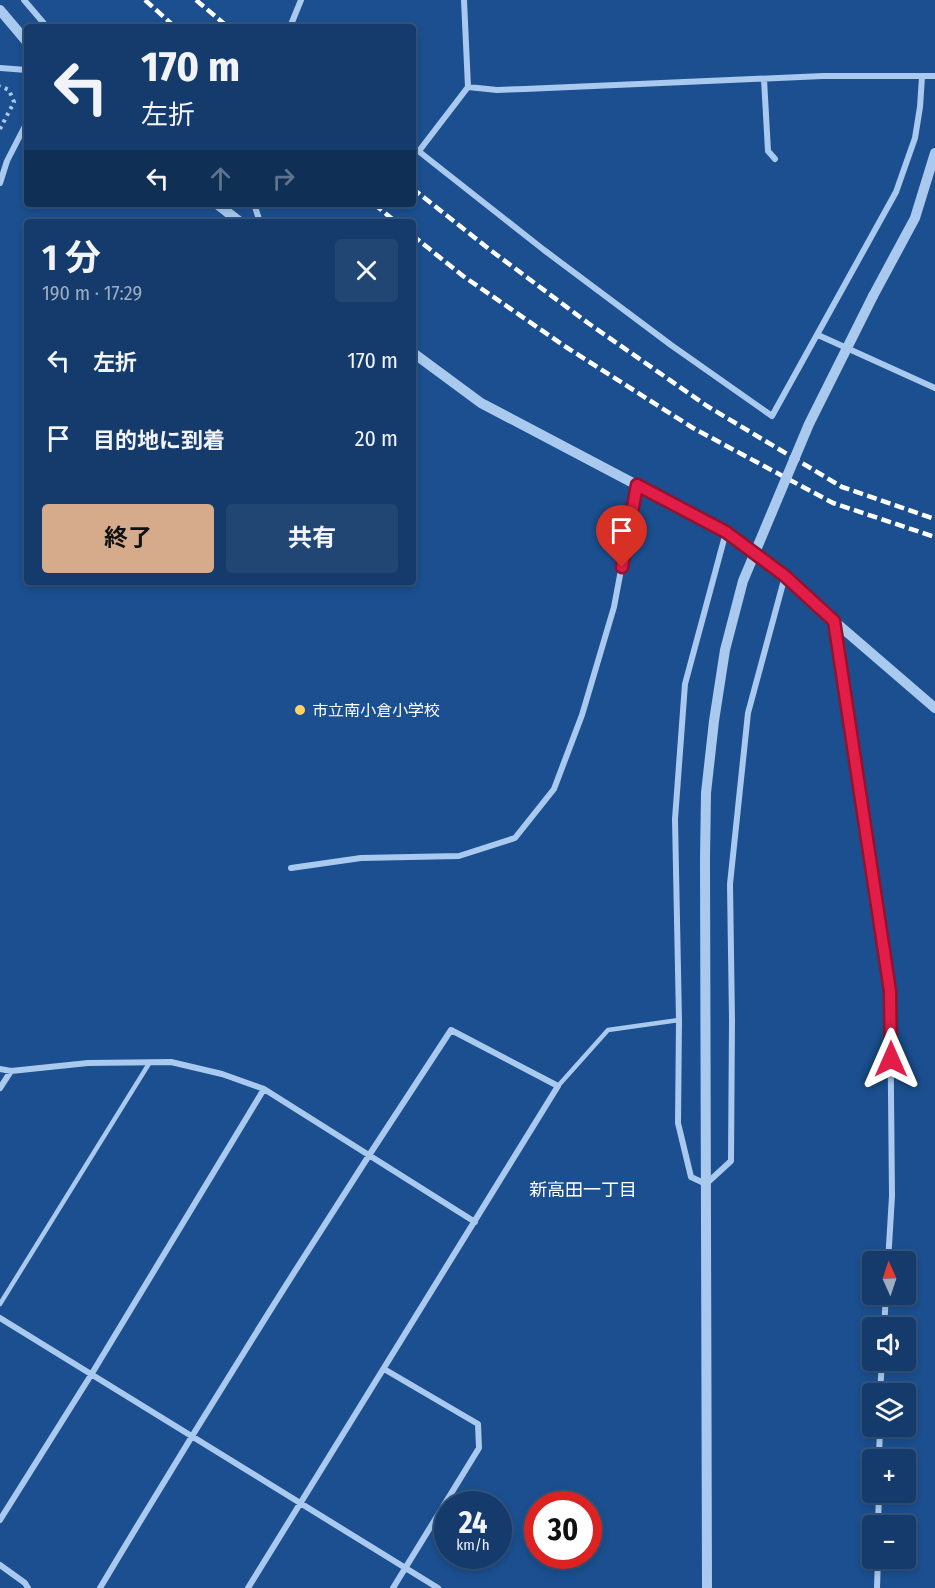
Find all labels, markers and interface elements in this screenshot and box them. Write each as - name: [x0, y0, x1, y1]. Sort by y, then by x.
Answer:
- text: 170 m: [141, 42, 240, 92]
- icon: left: [42, 48, 120, 126]
- text: 左折: [141, 99, 195, 131]
- icon: left: [141, 162, 174, 195]
- icon: ahead: [204, 162, 237, 195]
- icon: right: [267, 162, 300, 195]
- text: 1 分: [42, 236, 101, 280]
- button: close: [335, 239, 398, 302]
- text: 190 m · 17:29: [42, 281, 142, 305]
- icon: left: [42, 344, 75, 377]
- text: 170 m: [347, 347, 398, 374]
- text: 左折: [93, 349, 137, 376]
- icon: arrive: [42, 422, 75, 455]
- text: 20 m: [355, 425, 398, 452]
- text: 目的地に到着: [93, 427, 225, 454]
- button: 終了: [42, 504, 214, 573]
- button: 共有: [226, 504, 398, 573]
- pin: [596, 505, 647, 567]
- icon: arrive: [605, 514, 638, 547]
- place label: 市立南小倉小学校: [312, 701, 440, 720]
- marker: 市立南小倉小学校: [293, 703, 307, 717]
- position arrow: [859, 1027, 923, 1091]
- district label: 新高田一丁目: [529, 1179, 637, 1201]
- north arrow: [862, 1251, 916, 1305]
- map controls: [862, 1251, 916, 1569]
- button: sound: [862, 1317, 916, 1371]
- button: layers: [862, 1383, 916, 1437]
- button: +: [862, 1449, 916, 1503]
- speed limit sign: 30: [524, 1491, 602, 1569]
- text: 24: [459, 1505, 487, 1541]
- button: −: [862, 1515, 916, 1569]
- text: km/h: [456, 1536, 490, 1554]

